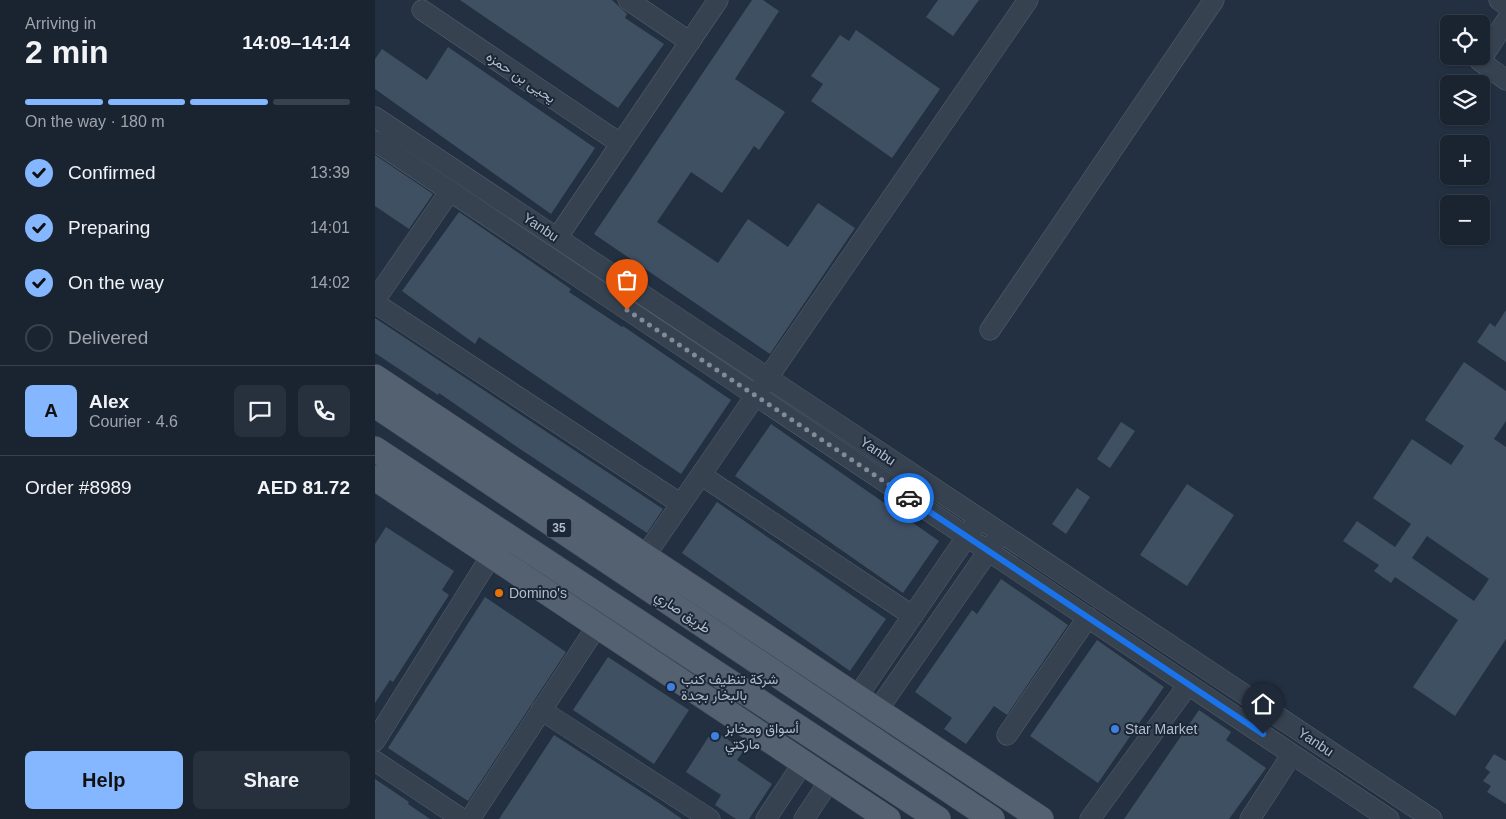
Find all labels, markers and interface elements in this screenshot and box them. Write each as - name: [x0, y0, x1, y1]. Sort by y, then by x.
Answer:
- text: Arriving in: [25, 15, 96, 32]
- map controls: [1440, 15, 1490, 245]
- button: locate: [1440, 15, 1490, 65]
- text: 14:09–14:14: [242, 32, 350, 53]
- text: 2 min: [25, 34, 109, 70]
- street label: يحيى بن حمزه: [483, 48, 559, 107]
- button: layers: [1440, 75, 1490, 125]
- text: On the way · 180 m: [25, 113, 165, 130]
- button: +: [1440, 135, 1490, 185]
- icon: check: [25, 159, 53, 187]
- text: Confirmed: [68, 162, 156, 183]
- text: 13:39: [310, 164, 350, 181]
- button: −: [1440, 195, 1490, 245]
- street label: Yanbu: [520, 209, 562, 245]
- icon: check: [25, 214, 53, 242]
- text: Preparing: [68, 217, 150, 238]
- text: 14:01: [310, 219, 350, 236]
- pin: [606, 259, 648, 310]
- icon: bag: [613, 266, 641, 294]
- icon: check: [25, 269, 53, 297]
- text: On the way: [68, 272, 164, 293]
- text: 14:02: [310, 274, 350, 291]
- text: Delivered: [68, 327, 148, 348]
- button: chat: [234, 385, 286, 437]
- button: phone: [298, 385, 350, 437]
- text: Alex: [89, 391, 129, 412]
- text: A: [44, 400, 58, 421]
- text: Courier · 4.6: [89, 413, 178, 430]
- street label: Yanbu: [857, 433, 899, 469]
- courier: [884, 473, 934, 523]
- text: Order #8989: [25, 477, 132, 498]
- text: AED 81.72: [257, 477, 350, 498]
- icon: car: [895, 484, 923, 512]
- road number: 35: [547, 518, 571, 538]
- place label: Domino's: [509, 585, 567, 601]
- marker: Domino's: [493, 587, 505, 599]
- street label: طريق صاري: [650, 588, 714, 640]
- place label: شركة تنظيف كنب بالبخار بجدة: [681, 671, 778, 704]
- marker: شركة تنظيف كنب بالبخار بجدة: [665, 681, 677, 693]
- pin: [1242, 683, 1284, 734]
- icon: home: [1249, 690, 1277, 718]
- place label: أسواق ومخابز ماركتي: [724, 720, 799, 756]
- place label: Star Market: [1125, 721, 1197, 737]
- marker: Star Market: [1109, 723, 1121, 735]
- street label: Yanbu: [1295, 724, 1337, 760]
- marker: أسواق ومخابز ماركتي: [709, 730, 721, 742]
- button: Help: [25, 751, 183, 809]
- button: Share: [193, 751, 350, 809]

